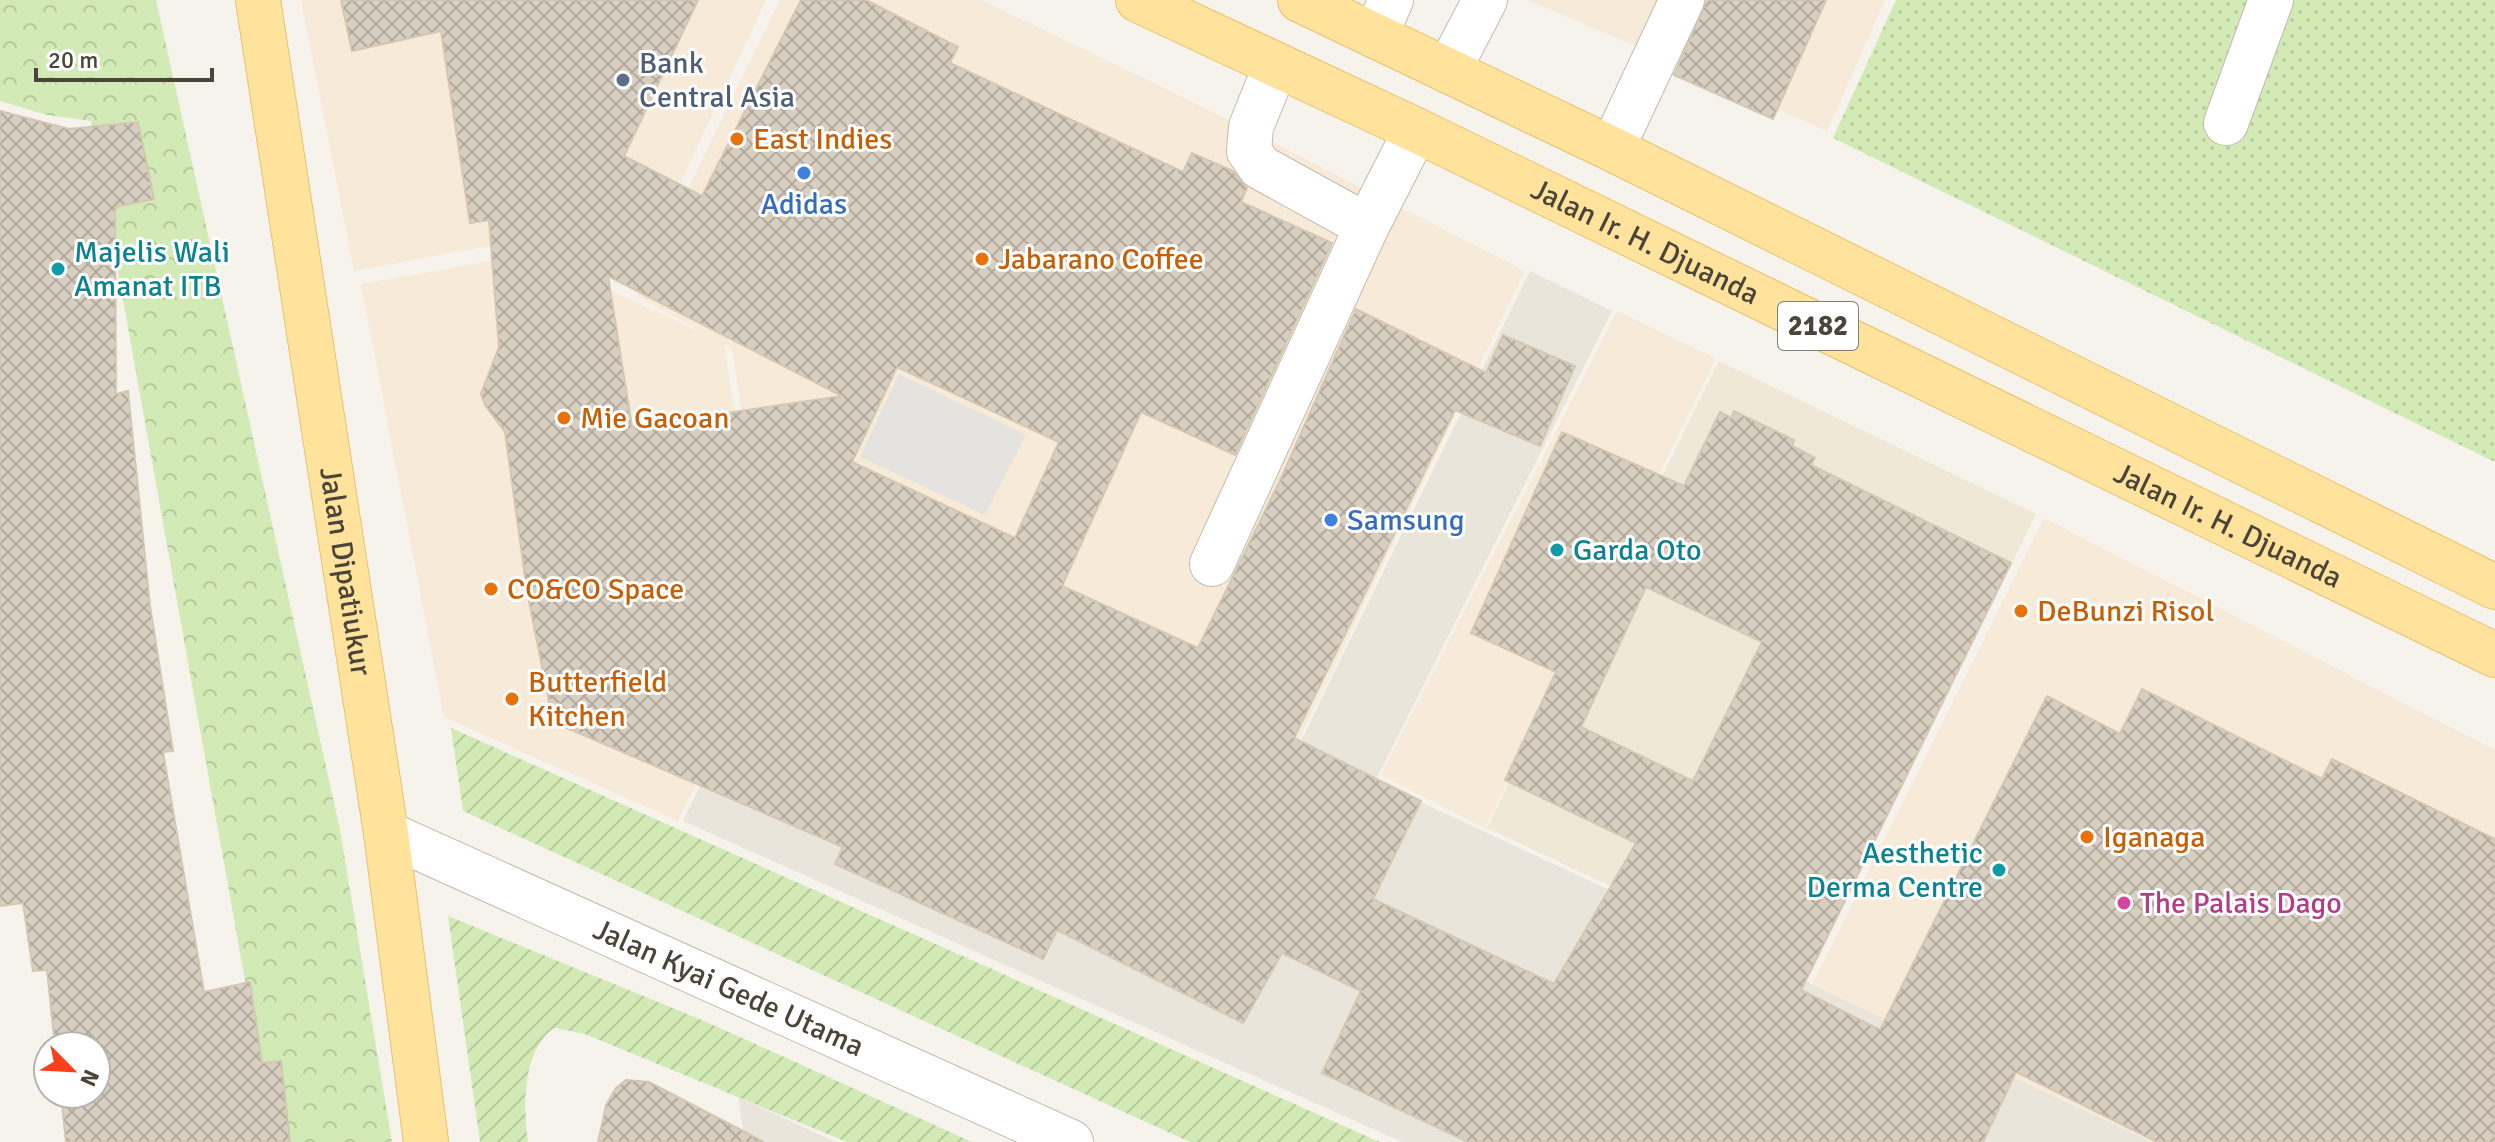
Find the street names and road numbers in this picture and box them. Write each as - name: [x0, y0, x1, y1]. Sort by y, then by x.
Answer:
- street label: Jalan Ir. H. Djuanda: [1525, 171, 1765, 313]
- road number: 2182: [1778, 302, 1858, 350]
- street label: Jalan Ir. H. Djuanda: [2108, 454, 2348, 596]
- street label: Jalan Dipatiukur: [312, 464, 380, 678]
- street label: Jalan Kyai Gede Utama: [588, 911, 870, 1065]

